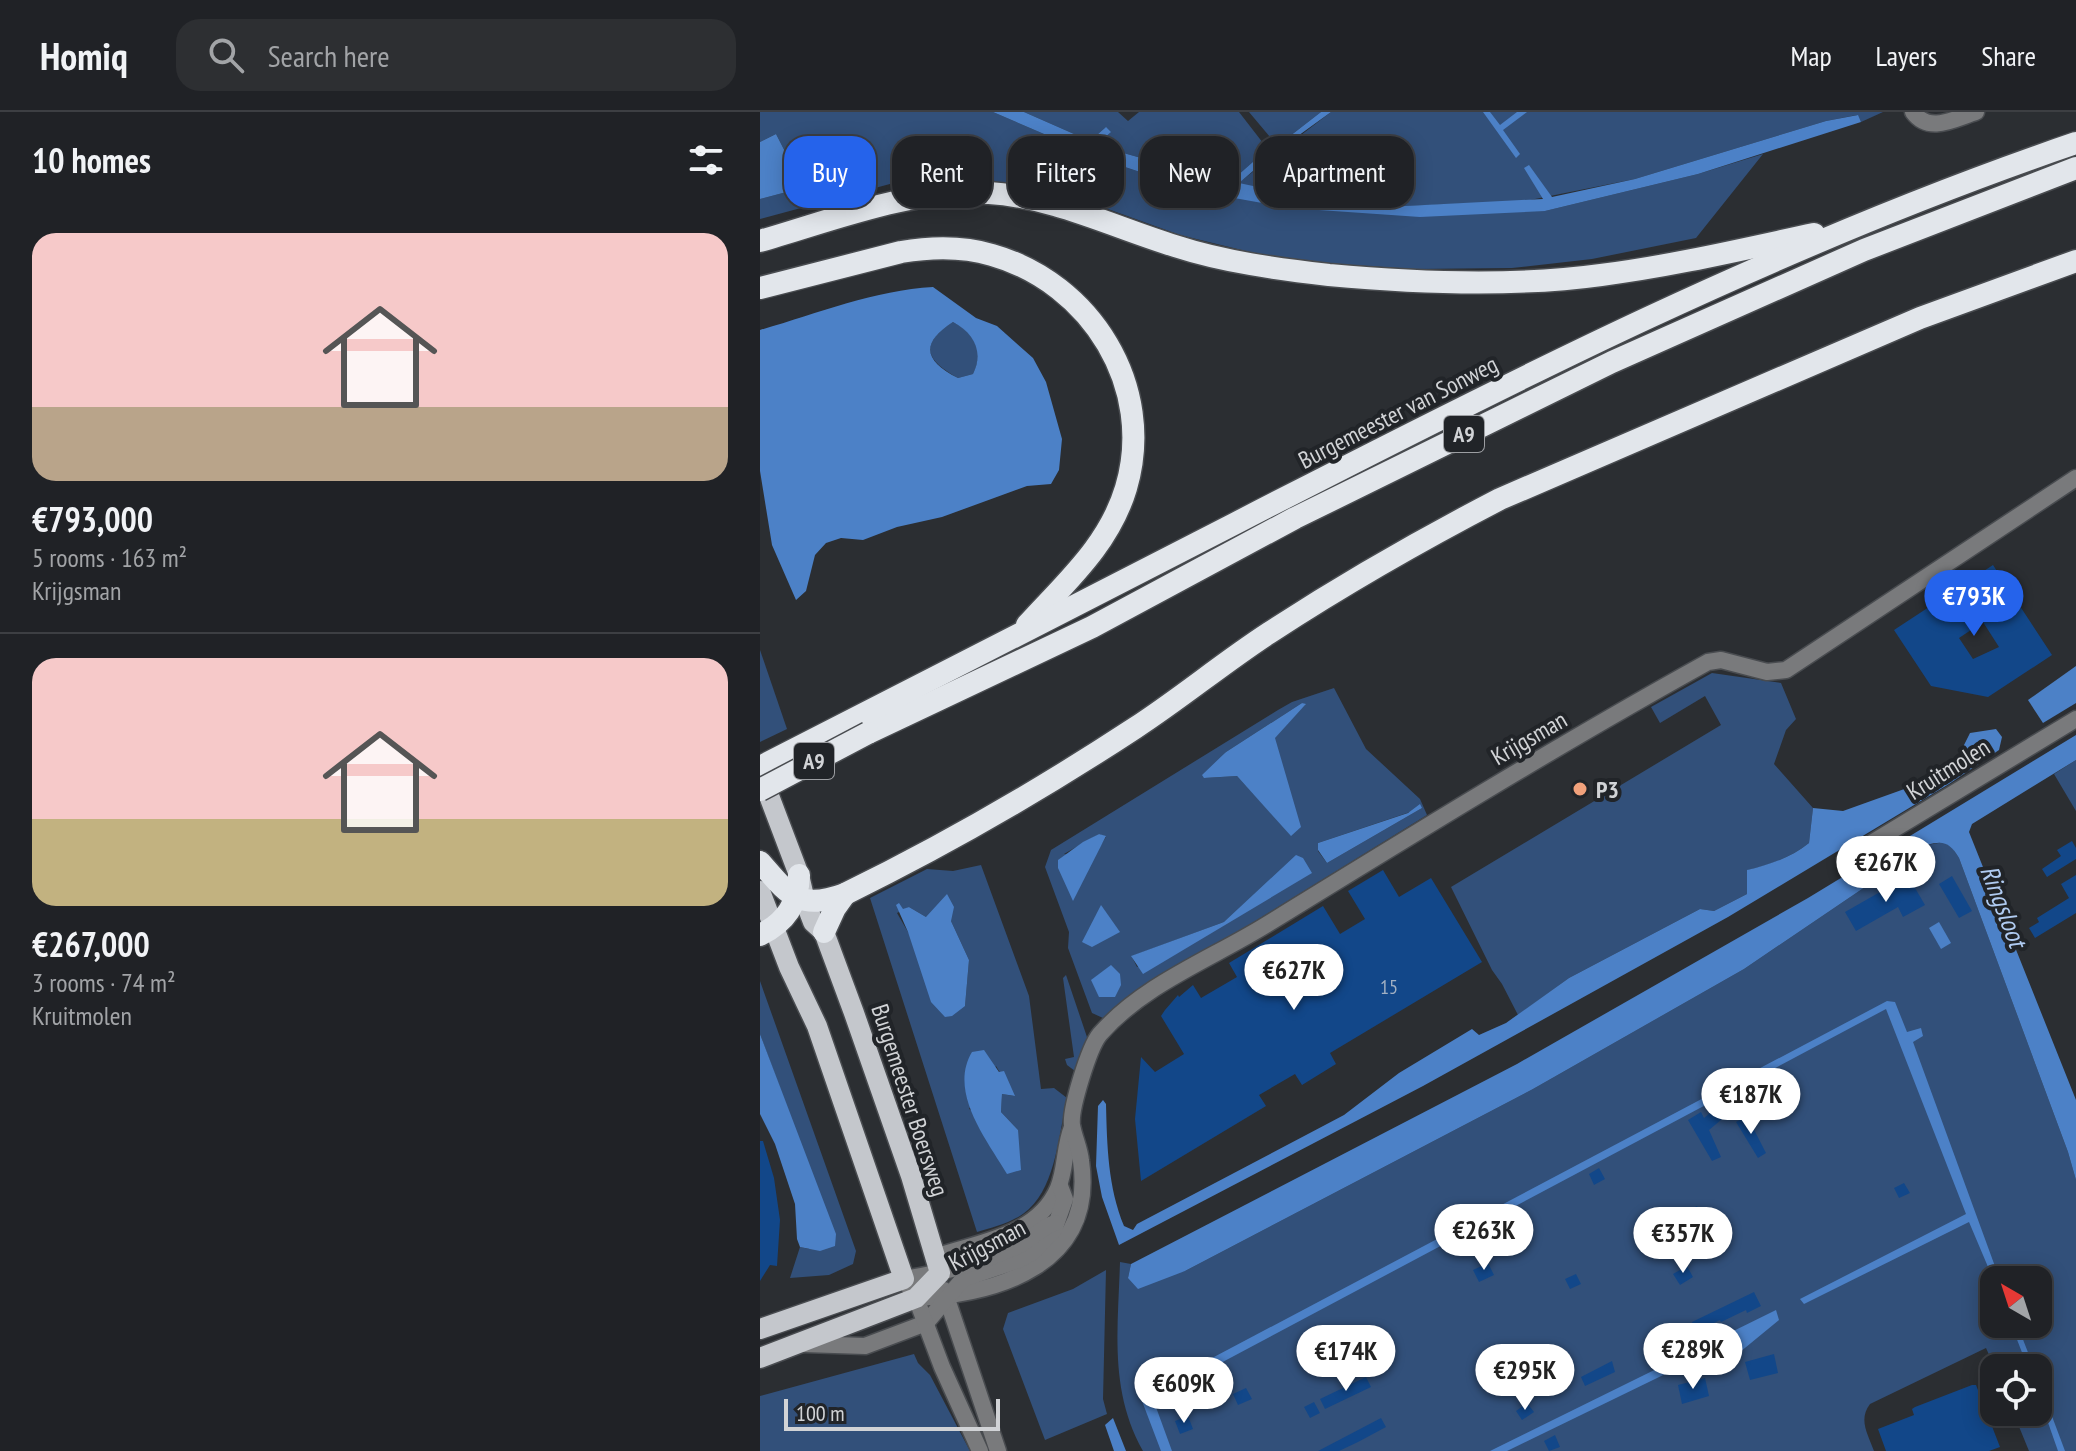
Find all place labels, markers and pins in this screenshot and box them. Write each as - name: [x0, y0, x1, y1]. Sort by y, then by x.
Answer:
- pin: €793K: [1918, 570, 2030, 638]
- place label: P3: [1596, 774, 1619, 805]
- marker: P3: [1571, 780, 1589, 798]
- pin: €267K: [1830, 836, 1942, 904]
- pin: €627K: [1238, 944, 1350, 1012]
- pin: €187K: [1695, 1068, 1807, 1136]
- pin: €263K: [1428, 1204, 1540, 1272]
- pin: €357K: [1627, 1207, 1739, 1275]
- pin: €289K: [1637, 1323, 1749, 1391]
- pin: €174K: [1290, 1325, 1402, 1393]
- pin: €295K: [1469, 1344, 1581, 1412]
- pin: €609K: [1128, 1357, 1240, 1425]

